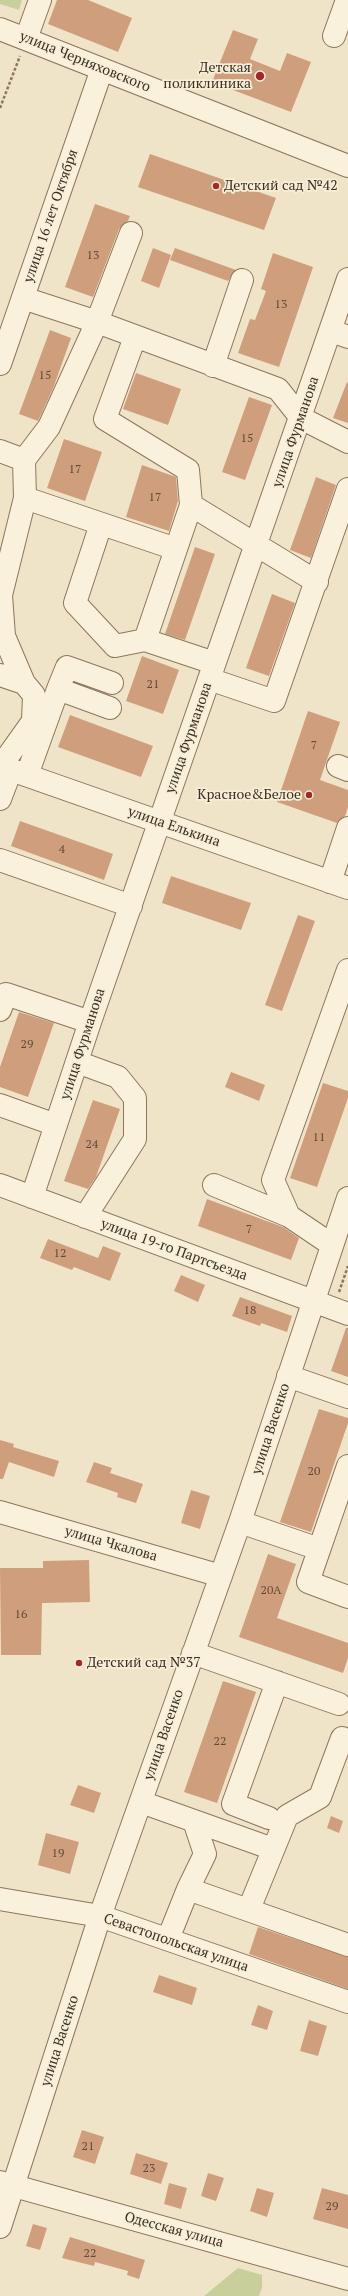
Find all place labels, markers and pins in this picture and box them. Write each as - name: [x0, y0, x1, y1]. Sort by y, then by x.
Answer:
- place label: Детская поликлиника: [163, 60, 251, 92]
- marker: Детская поликлиника: [254, 70, 266, 82]
- place label: Детский сад №42: [224, 178, 338, 194]
- marker: Детский сад №42: [211, 181, 221, 191]
- place label: Красное&Белое: [197, 787, 301, 803]
- marker: Красное&Белое: [304, 790, 314, 800]
- place label: Детский сад №37: [87, 1655, 201, 1671]
- marker: Детский сад №37: [74, 1658, 84, 1668]

